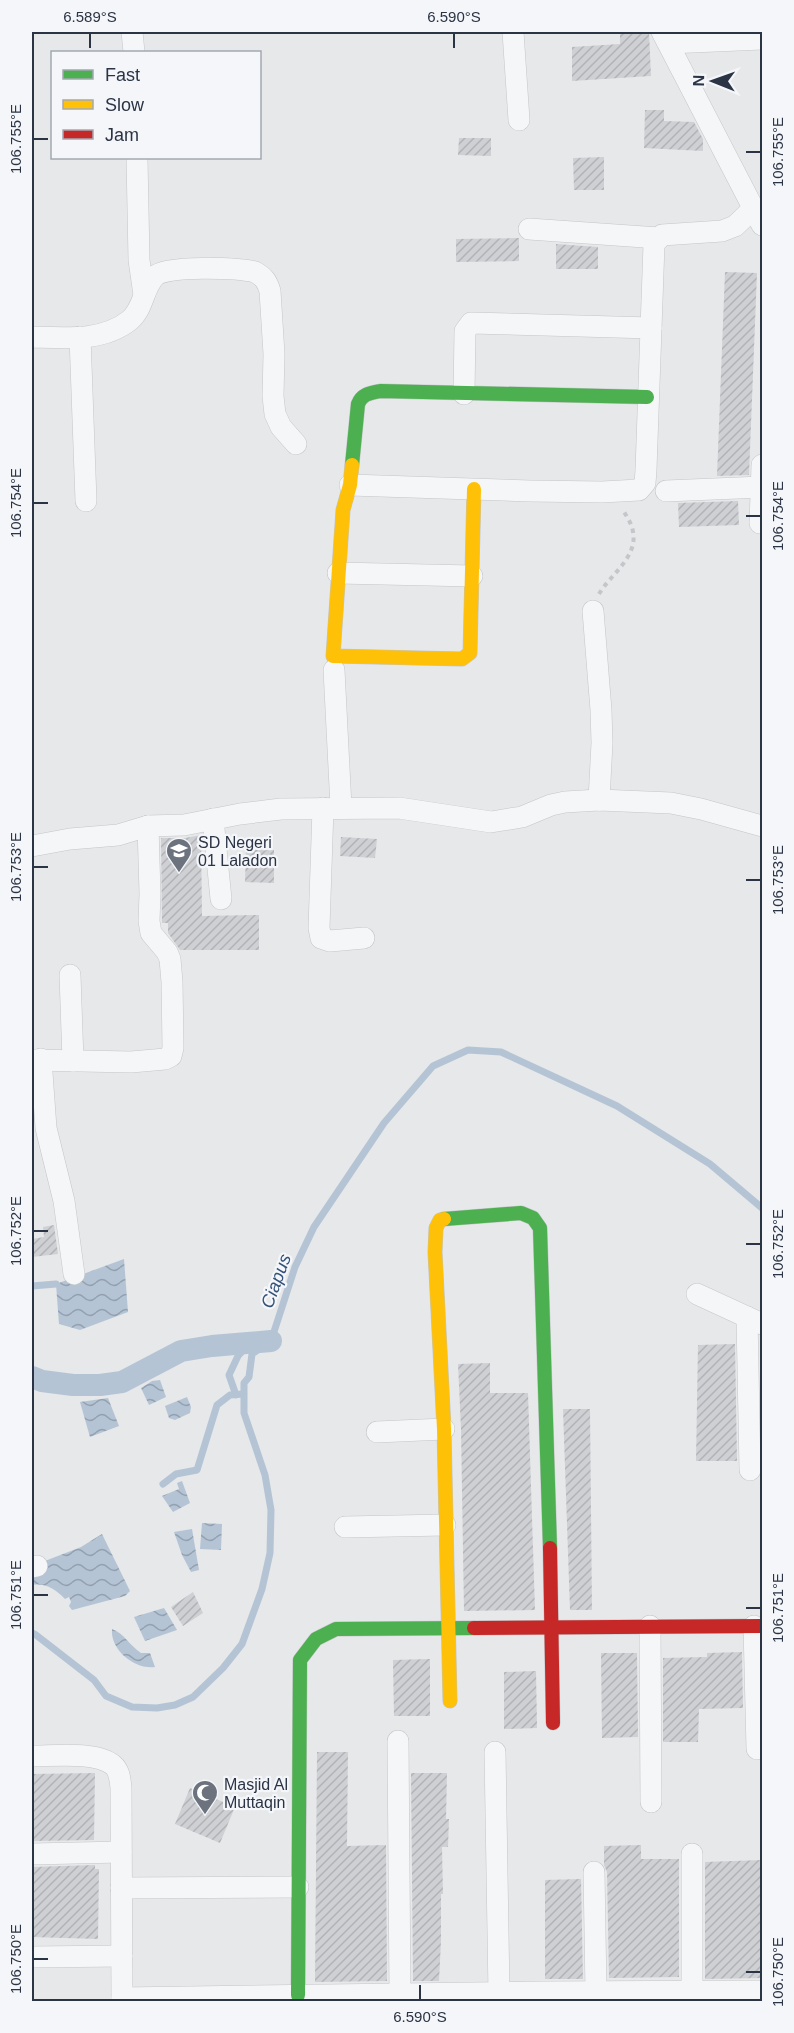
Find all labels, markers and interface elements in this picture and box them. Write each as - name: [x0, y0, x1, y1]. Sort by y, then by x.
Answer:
- text: 6.589°S: [63, 8, 117, 25]
- text: 6.590°S: [427, 8, 481, 25]
- legend: [51, 51, 261, 159]
- north arrow: [683, 51, 743, 111]
- text: Fast: [105, 65, 140, 85]
- text: N: [690, 75, 707, 87]
- text: Slow: [105, 95, 145, 115]
- text: 106.755°E: [7, 104, 24, 174]
- text: 106.755°E: [769, 117, 786, 187]
- text: Jam: [105, 125, 139, 145]
- text: 106.754°E: [7, 468, 24, 538]
- text: 106.754°E: [769, 481, 786, 551]
- text: 106.753°E: [7, 832, 24, 902]
- place label: SD Negeri 01 Laladon: [198, 834, 277, 869]
- school or university icon: SD Negeri 01 Laladon: [164, 836, 194, 874]
- text: 106.753°E: [769, 845, 786, 915]
- text: 106.752°E: [7, 1196, 24, 1266]
- text: 106.752°E: [769, 1209, 786, 1279]
- water label: Ciapus: [257, 1251, 295, 1311]
- text: 106.751°E: [7, 1560, 24, 1630]
- text: 106.751°E: [769, 1573, 786, 1643]
- place label: Masjid Al Muttaqin: [224, 1776, 288, 1811]
- mosque icon: Masjid Al Muttaqin: [190, 1778, 220, 1816]
- text: 106.750°E: [7, 1924, 24, 1994]
- text: 106.750°E: [769, 1937, 786, 2007]
- text: 6.590°S: [393, 2008, 447, 2025]

